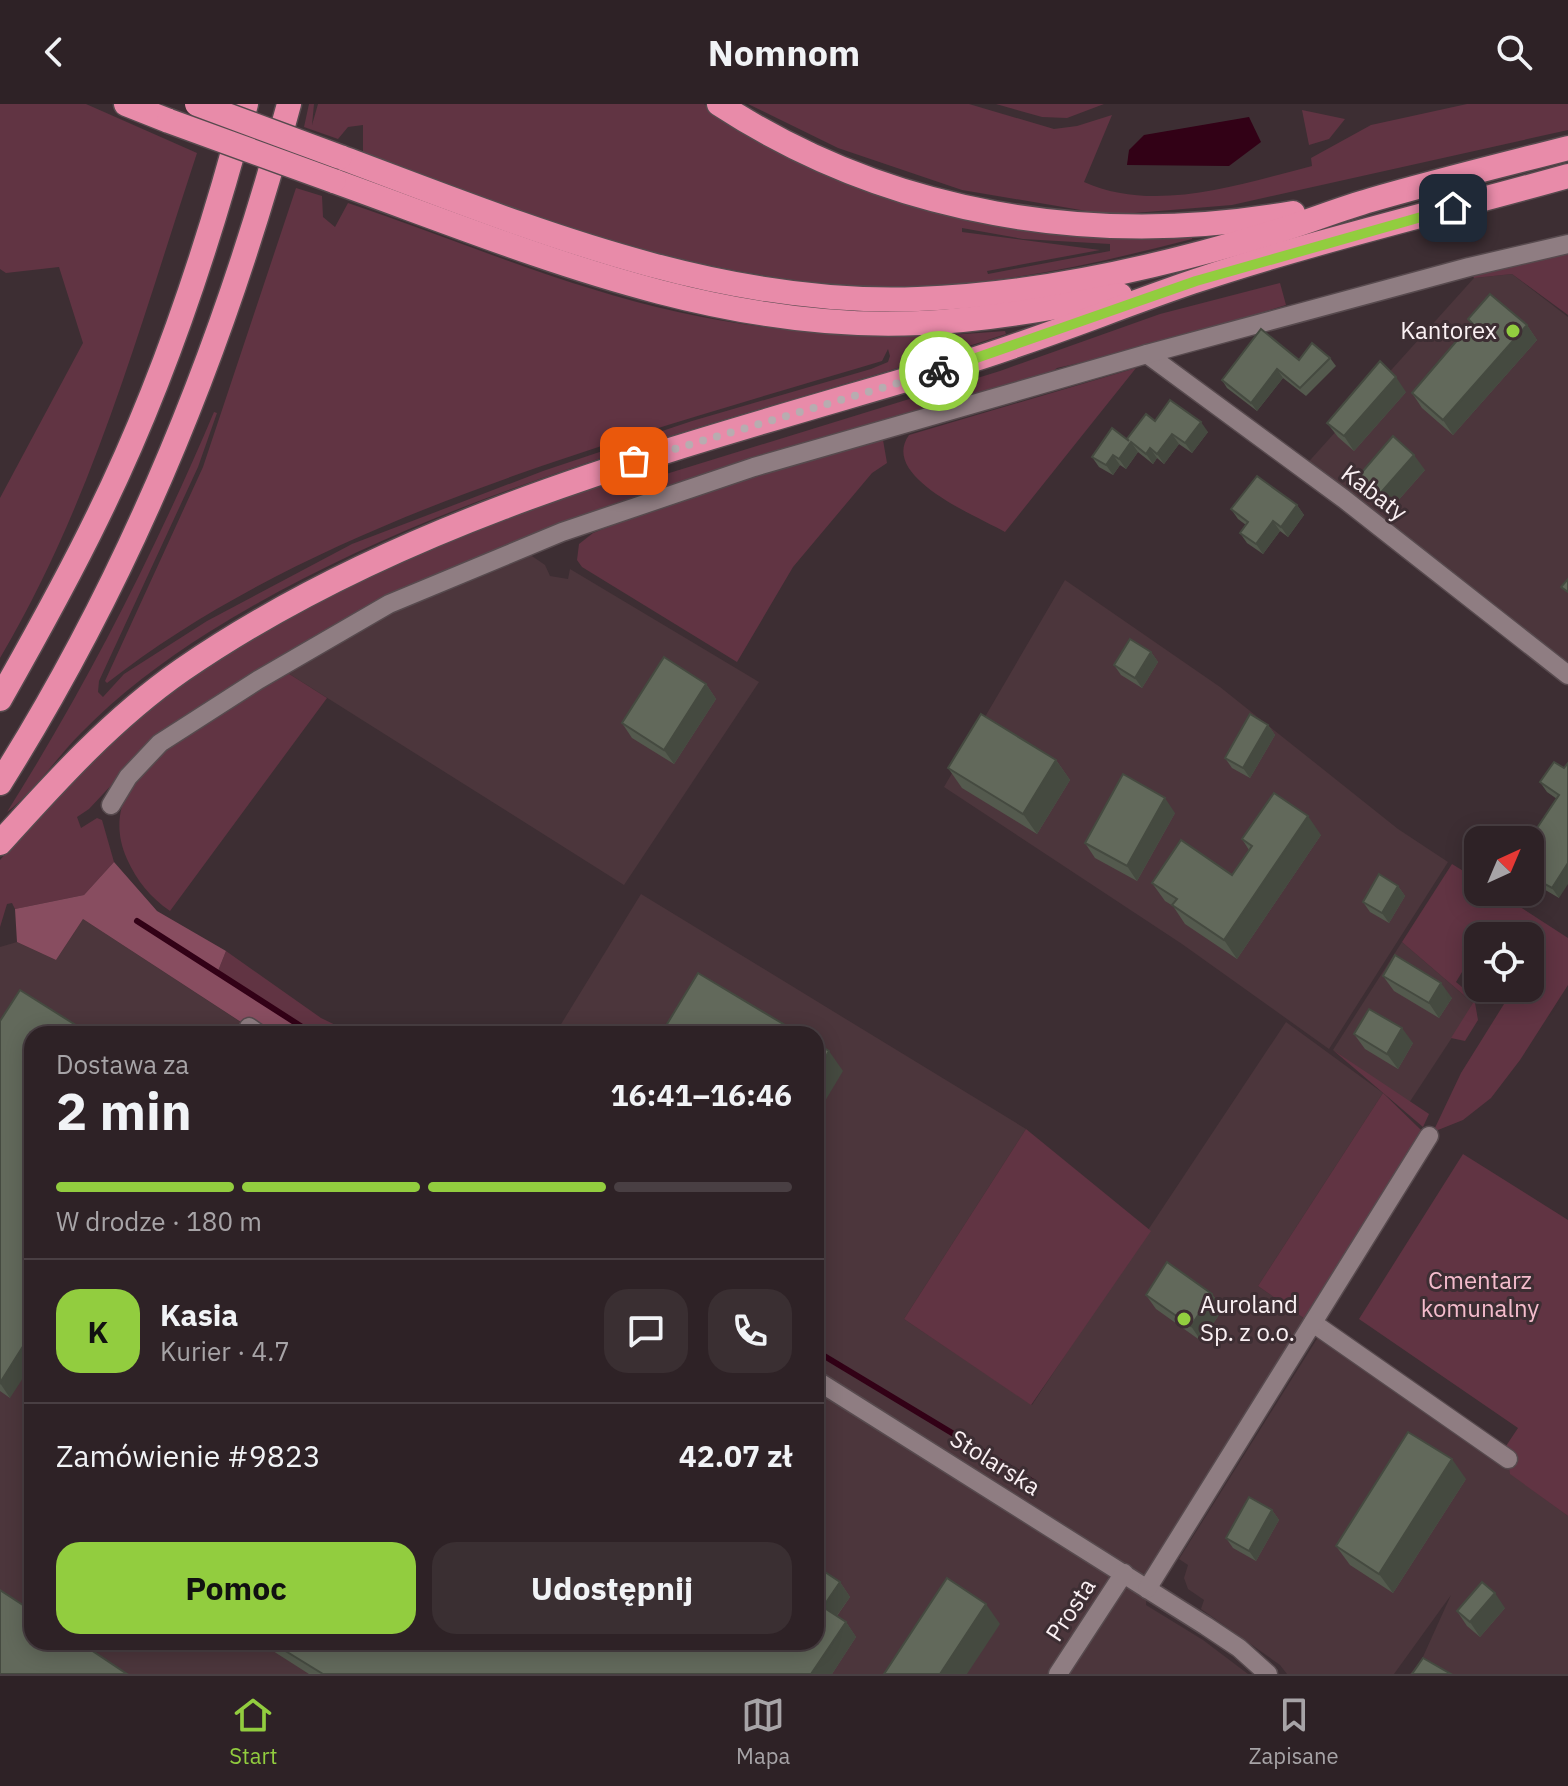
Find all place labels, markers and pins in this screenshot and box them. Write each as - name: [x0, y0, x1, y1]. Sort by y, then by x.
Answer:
- pin: [1419, 174, 1487, 242]
- place label: Kantorex: [1400, 314, 1497, 346]
- marker: Kantorex: [1504, 322, 1522, 340]
- pin: [600, 427, 668, 495]
- place label: Auroland Sp. z o.o.: [1200, 1288, 1298, 1348]
- marker: Auroland Sp. z o.o.: [1175, 1310, 1193, 1328]

